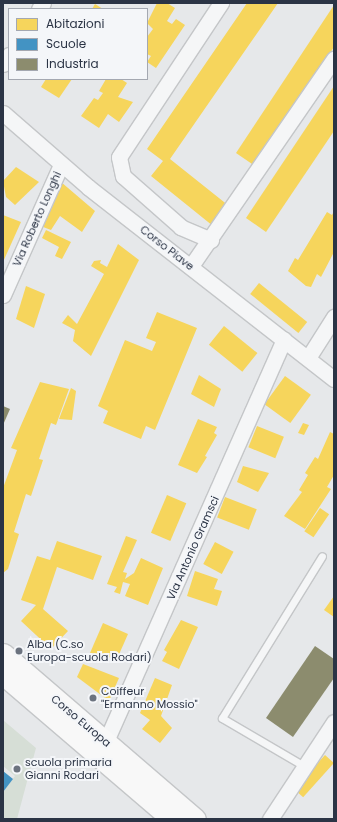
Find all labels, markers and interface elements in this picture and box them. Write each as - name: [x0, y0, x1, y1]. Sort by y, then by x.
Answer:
- legend: [8, 8, 148, 80]
- text: Abitazioni: [46, 15, 104, 32]
- text: Scuole: [46, 35, 86, 52]
- text: Industria: [46, 55, 99, 72]
- street label: Via Roberto Longhi: [10, 169, 64, 269]
- street label: Corso Piave: [137, 223, 197, 273]
- street label: Via Antonio Gramsci: [164, 494, 222, 602]
- place label: Alba (C.so Europa-scuola Rodari): [27, 638, 152, 664]
- marker: Alba (C.so Europa-scuola Rodari): [14, 646, 24, 656]
- place label: Coiffeur "Ermanno Mossio": [101, 685, 198, 711]
- street label: Corso Europa: [48, 692, 114, 750]
- marker: Coiffeur "Ermanno Mossio": [88, 693, 98, 703]
- place label: scuola primaria Gianni Rodari: [25, 756, 112, 782]
- marker: scuola primaria Gianni Rodari: [12, 764, 22, 774]

